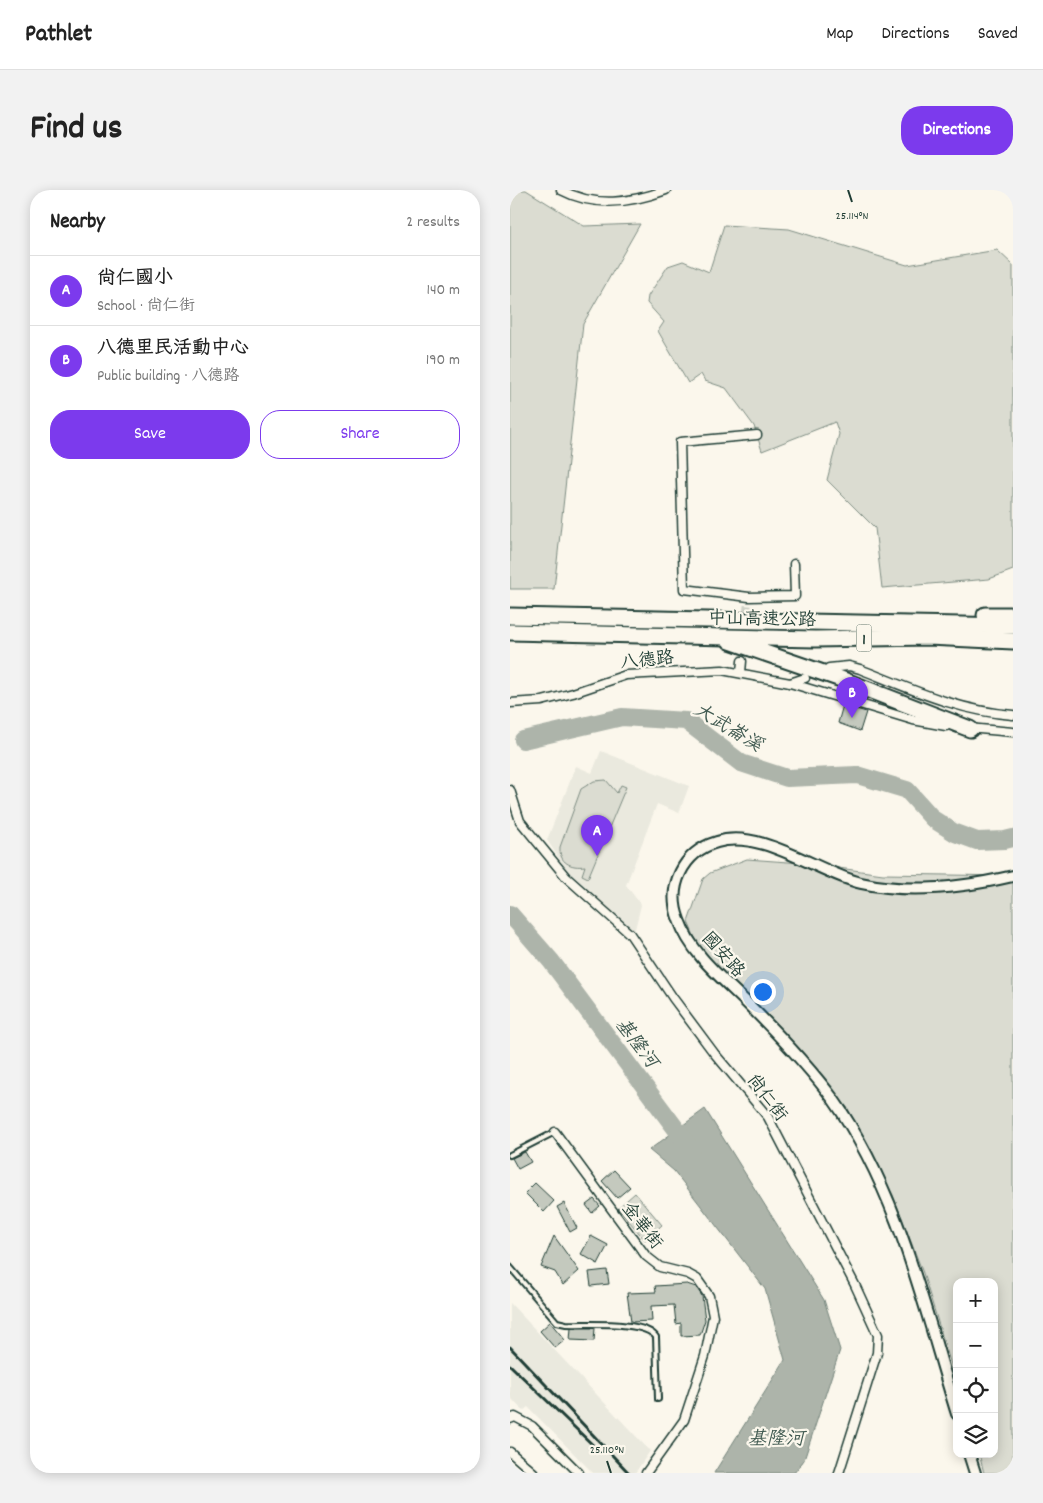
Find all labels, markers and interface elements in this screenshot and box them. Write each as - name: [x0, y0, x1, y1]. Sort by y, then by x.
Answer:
- text: Pathlet: [25, 18, 92, 52]
- text: Map: [826, 22, 853, 47]
- text: Directions: [881, 22, 950, 47]
- text: Saved: [978, 22, 1018, 47]
- text: Find us: [30, 105, 122, 155]
- button: Directions: [901, 106, 1013, 155]
- text: Nearby: [50, 208, 105, 238]
- text: 25.114°N: [836, 208, 868, 225]
- text: 2 results: [406, 211, 460, 234]
- text: 尚仁國小: [97, 266, 173, 293]
- text: A: [62, 279, 70, 302]
- text: 140 m: [426, 279, 460, 302]
- text: School · 尚仁街: [97, 295, 195, 318]
- text: 八德里民活動中心: [97, 336, 249, 363]
- text: B: [62, 349, 70, 372]
- text: 190 m: [426, 349, 460, 372]
- text: Public building · 八德路: [97, 365, 239, 388]
- button: Save: [50, 410, 250, 459]
- button: Share: [260, 410, 460, 459]
- street label: 中山高速公路: [708, 607, 816, 634]
- road number: 1: [856, 624, 872, 652]
- street label: 八德路: [619, 646, 675, 677]
- pin: B: [836, 677, 868, 718]
- water label: 大武崙溪: [688, 698, 768, 761]
- pin: A: [581, 815, 613, 856]
- street label: 國安路: [695, 927, 749, 984]
- your location: [750, 979, 776, 1005]
- water label: 基隆河: [607, 1013, 665, 1077]
- street label: 尚仁街: [740, 1069, 792, 1128]
- street label: 金華街: [615, 1198, 668, 1256]
- map controls: [953, 1278, 998, 1458]
- button: +: [953, 1278, 998, 1323]
- button: −: [953, 1323, 998, 1368]
- button: locate: [953, 1368, 998, 1413]
- button: layers: [953, 1413, 998, 1458]
- water label: 基隆河: [747, 1427, 807, 1454]
- text: 25.110°N: [590, 1442, 624, 1459]

